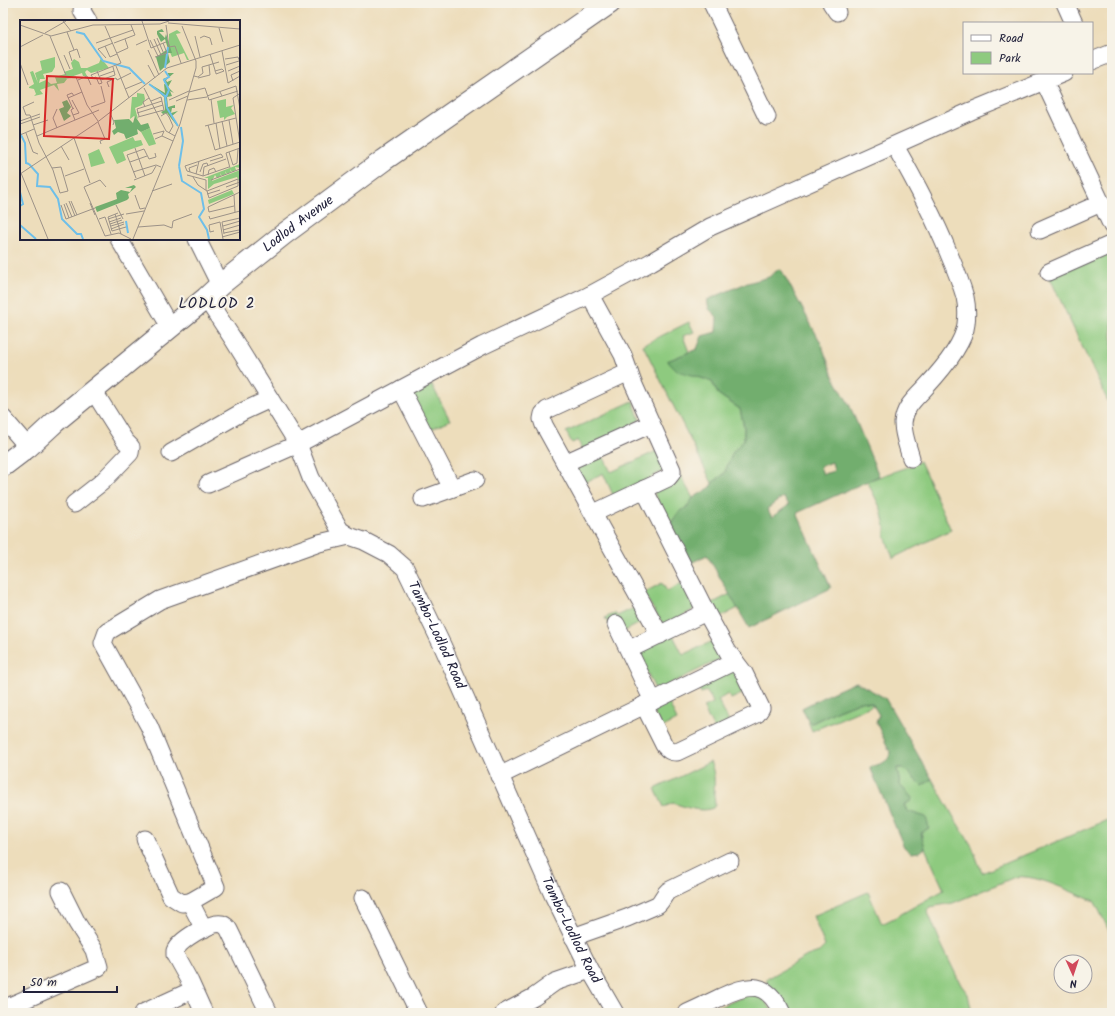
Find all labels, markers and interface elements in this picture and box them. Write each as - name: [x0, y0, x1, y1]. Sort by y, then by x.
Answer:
- inset map: [20, 20, 240, 240]
- legend: [963, 22, 1093, 74]
- text: Road: [999, 29, 1024, 48]
- text: Park: [999, 49, 1021, 68]
- street label: Lodlod Avenue: [258, 189, 339, 258]
- district label: LODLOD 2: [179, 292, 255, 316]
- street label: Tambo-Lodlod Road: [402, 578, 472, 694]
- street label: Tambo-Lodlod Road: [535, 873, 607, 989]
- north arrow: [1053, 954, 1093, 994]
- scale bar: [24, 968, 117, 994]
- text: 50 m: [30, 973, 57, 992]
- text: N: [1069, 974, 1077, 992]

